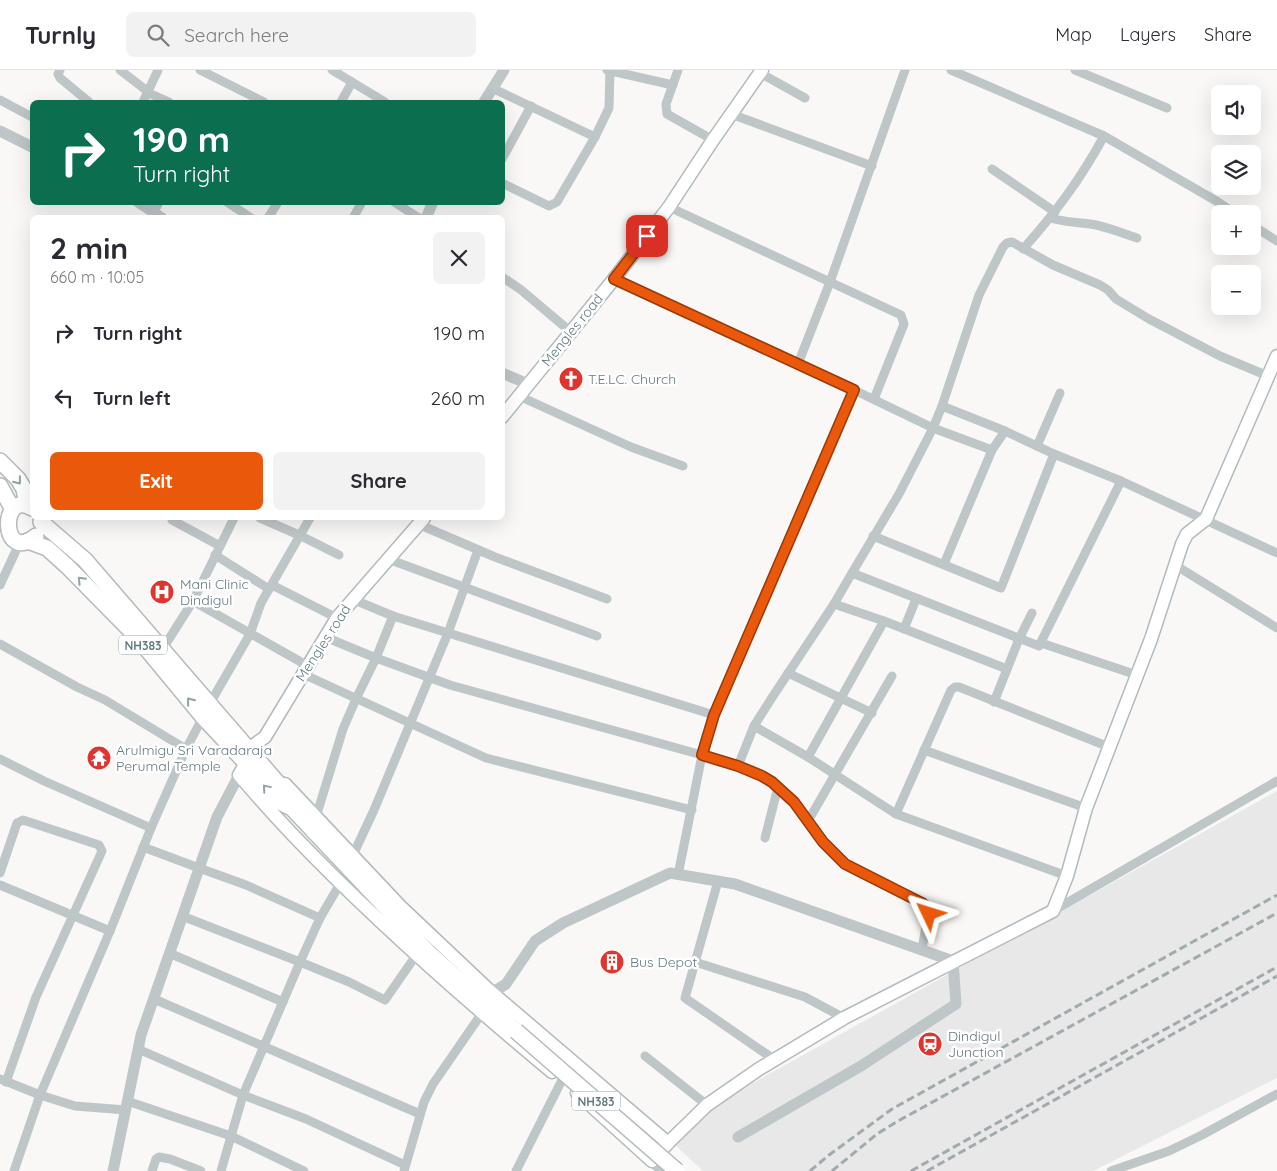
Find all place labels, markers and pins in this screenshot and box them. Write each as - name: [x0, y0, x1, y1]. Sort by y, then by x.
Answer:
- pin: [626, 215, 668, 257]
- church icon: T.E.LC. Church: [558, 366, 584, 392]
- place label: T.E.LC. Church: [588, 370, 676, 388]
- place label: Mani Clinic Dindigul: [180, 575, 249, 609]
- hospital icon: Mani Clinic Dindigul: [149, 579, 175, 605]
- place label: Arulmigu Sri Varadaraja Perumal Temple: [116, 741, 272, 775]
- temple icon: Arulmigu Sri Varadaraja Perumal Temple: [86, 745, 112, 771]
- building icon: Bus Depot: [599, 949, 625, 975]
- place label: Bus Depot: [630, 953, 697, 971]
- place label: Dindigul Junction: [948, 1027, 1004, 1061]
- station icon: Dindigul Junction: [917, 1031, 943, 1057]

